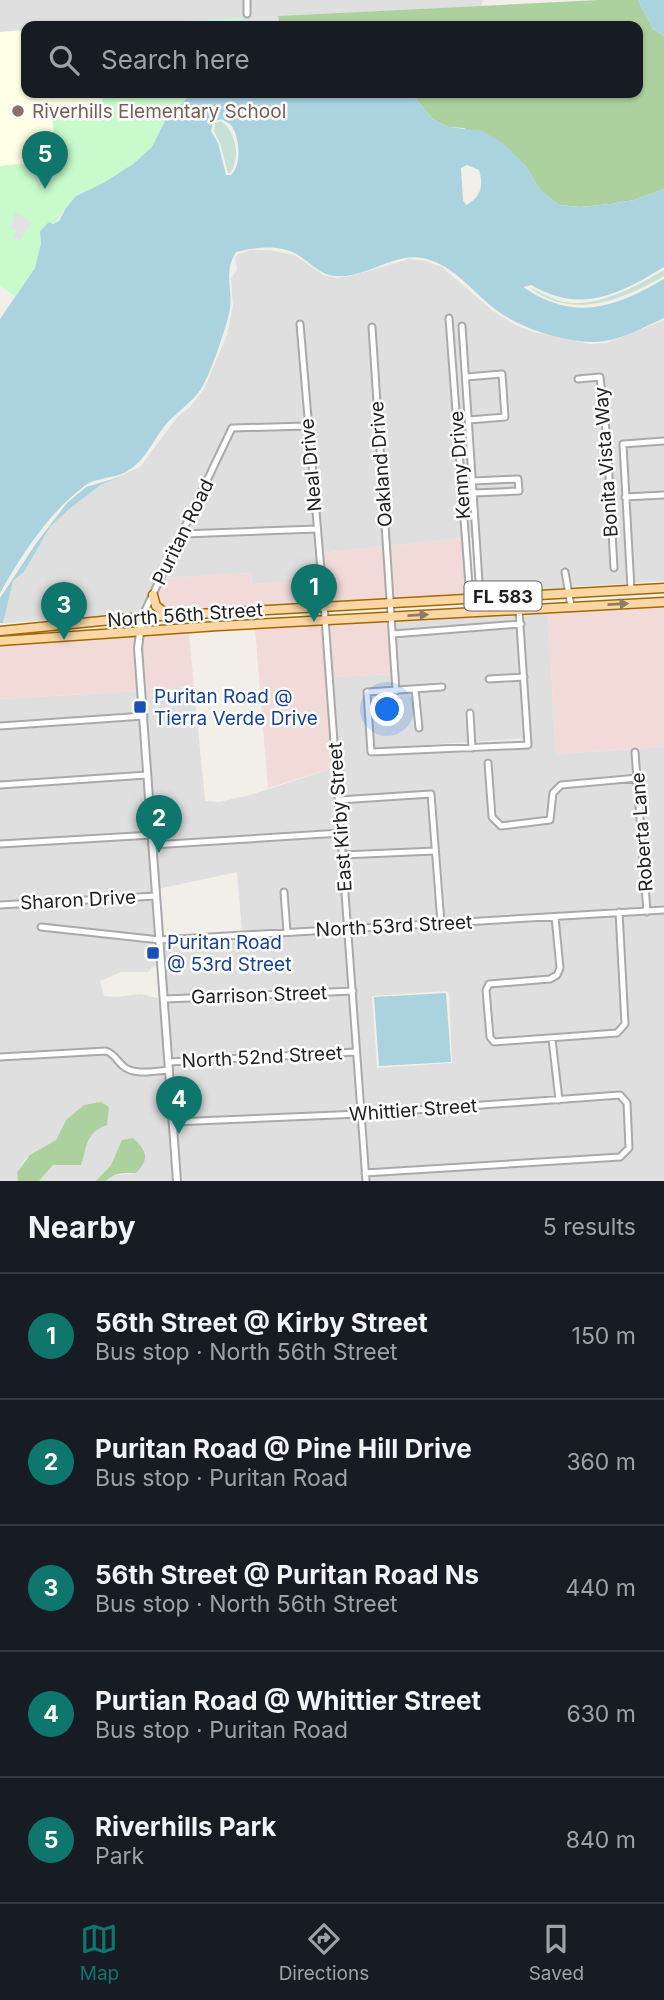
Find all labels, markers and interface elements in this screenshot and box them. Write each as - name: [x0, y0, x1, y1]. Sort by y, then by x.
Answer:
- search box: [21, 21, 643, 98]
- icon: search: [45, 41, 83, 79]
- text: Search here: [101, 44, 250, 75]
- place label: Riverhills Elementary School: [32, 100, 286, 123]
- marker: Riverhills Elementary School: [10, 103, 26, 119]
- pin: 5: [22, 131, 68, 189]
- street label: Bonita Vista Way: [589, 386, 623, 538]
- street label: Oakland Drive: [365, 400, 397, 528]
- street label: Kenny Drive: [445, 410, 475, 520]
- street label: Neal Drive: [295, 418, 327, 512]
- street label: Puritan Road: [147, 475, 219, 589]
- pin: 1: [291, 564, 337, 622]
- pin: 3: [41, 582, 87, 640]
- road number: FL 583: [464, 582, 542, 610]
- street label: North 56th Street: [107, 598, 263, 632]
- one-way arrow: [607, 598, 629, 609]
- one-way arrow: [407, 609, 429, 620]
- place label: Puritan Road @ Tierra Verde Drive: [154, 685, 318, 730]
- your location: [370, 692, 404, 726]
- marker: Puritan Road @ Tierra Verde Drive: [132, 699, 148, 715]
- street label: East Kirby Street: [323, 742, 357, 892]
- street label: Roberta Lane: [626, 772, 658, 892]
- pin: 2: [136, 795, 182, 853]
- street label: Sharon Drive: [19, 885, 137, 915]
- street label: North 53rd Street: [315, 910, 473, 942]
- place label: Puritan Road @ 53rd Street: [167, 931, 291, 976]
- marker: Puritan Road @ 53rd Street: [145, 945, 161, 961]
- street label: Garrison Street: [191, 981, 327, 1009]
- street label: North 52nd Street: [181, 1041, 343, 1073]
- pin: 4: [156, 1076, 202, 1134]
- street label: Whittier Street: [348, 1094, 478, 1126]
- text: Nearby: [28, 1209, 136, 1245]
- text: 5 results: [543, 1213, 636, 1241]
- text: 56th Street @ Kirby Street: [95, 1307, 428, 1338]
- text: 1: [46, 1322, 56, 1350]
- text: 150 m: [572, 1322, 636, 1350]
- text: Bus stop · North 56th Street: [95, 1338, 398, 1366]
- text: Puritan Road @ Pine Hill Drive: [95, 1433, 472, 1464]
- text: 2: [44, 1448, 58, 1476]
- text: 360 m: [566, 1448, 636, 1476]
- text: Bus stop · Puritan Road: [95, 1464, 348, 1492]
- text: 56th Street @ Puritan Road Ns: [95, 1559, 479, 1590]
- text: 3: [44, 1574, 58, 1602]
- text: 440 m: [565, 1574, 636, 1602]
- text: Bus stop · North 56th Street: [95, 1590, 398, 1618]
- text: Purtian Road @ Whittier Street: [95, 1685, 481, 1716]
- text: 4: [43, 1700, 59, 1728]
- text: 630 m: [566, 1700, 636, 1728]
- text: Bus stop · Puritan Road: [95, 1716, 348, 1744]
- text: Riverhills Park: [95, 1811, 276, 1842]
- text: 5: [44, 1826, 58, 1854]
- text: 840 m: [566, 1826, 636, 1854]
- text: Park: [95, 1842, 144, 1870]
- tab: Map: [80, 1920, 119, 1985]
- tab: Directions: [279, 1920, 369, 1985]
- tab: Saved: [529, 1920, 584, 1985]

